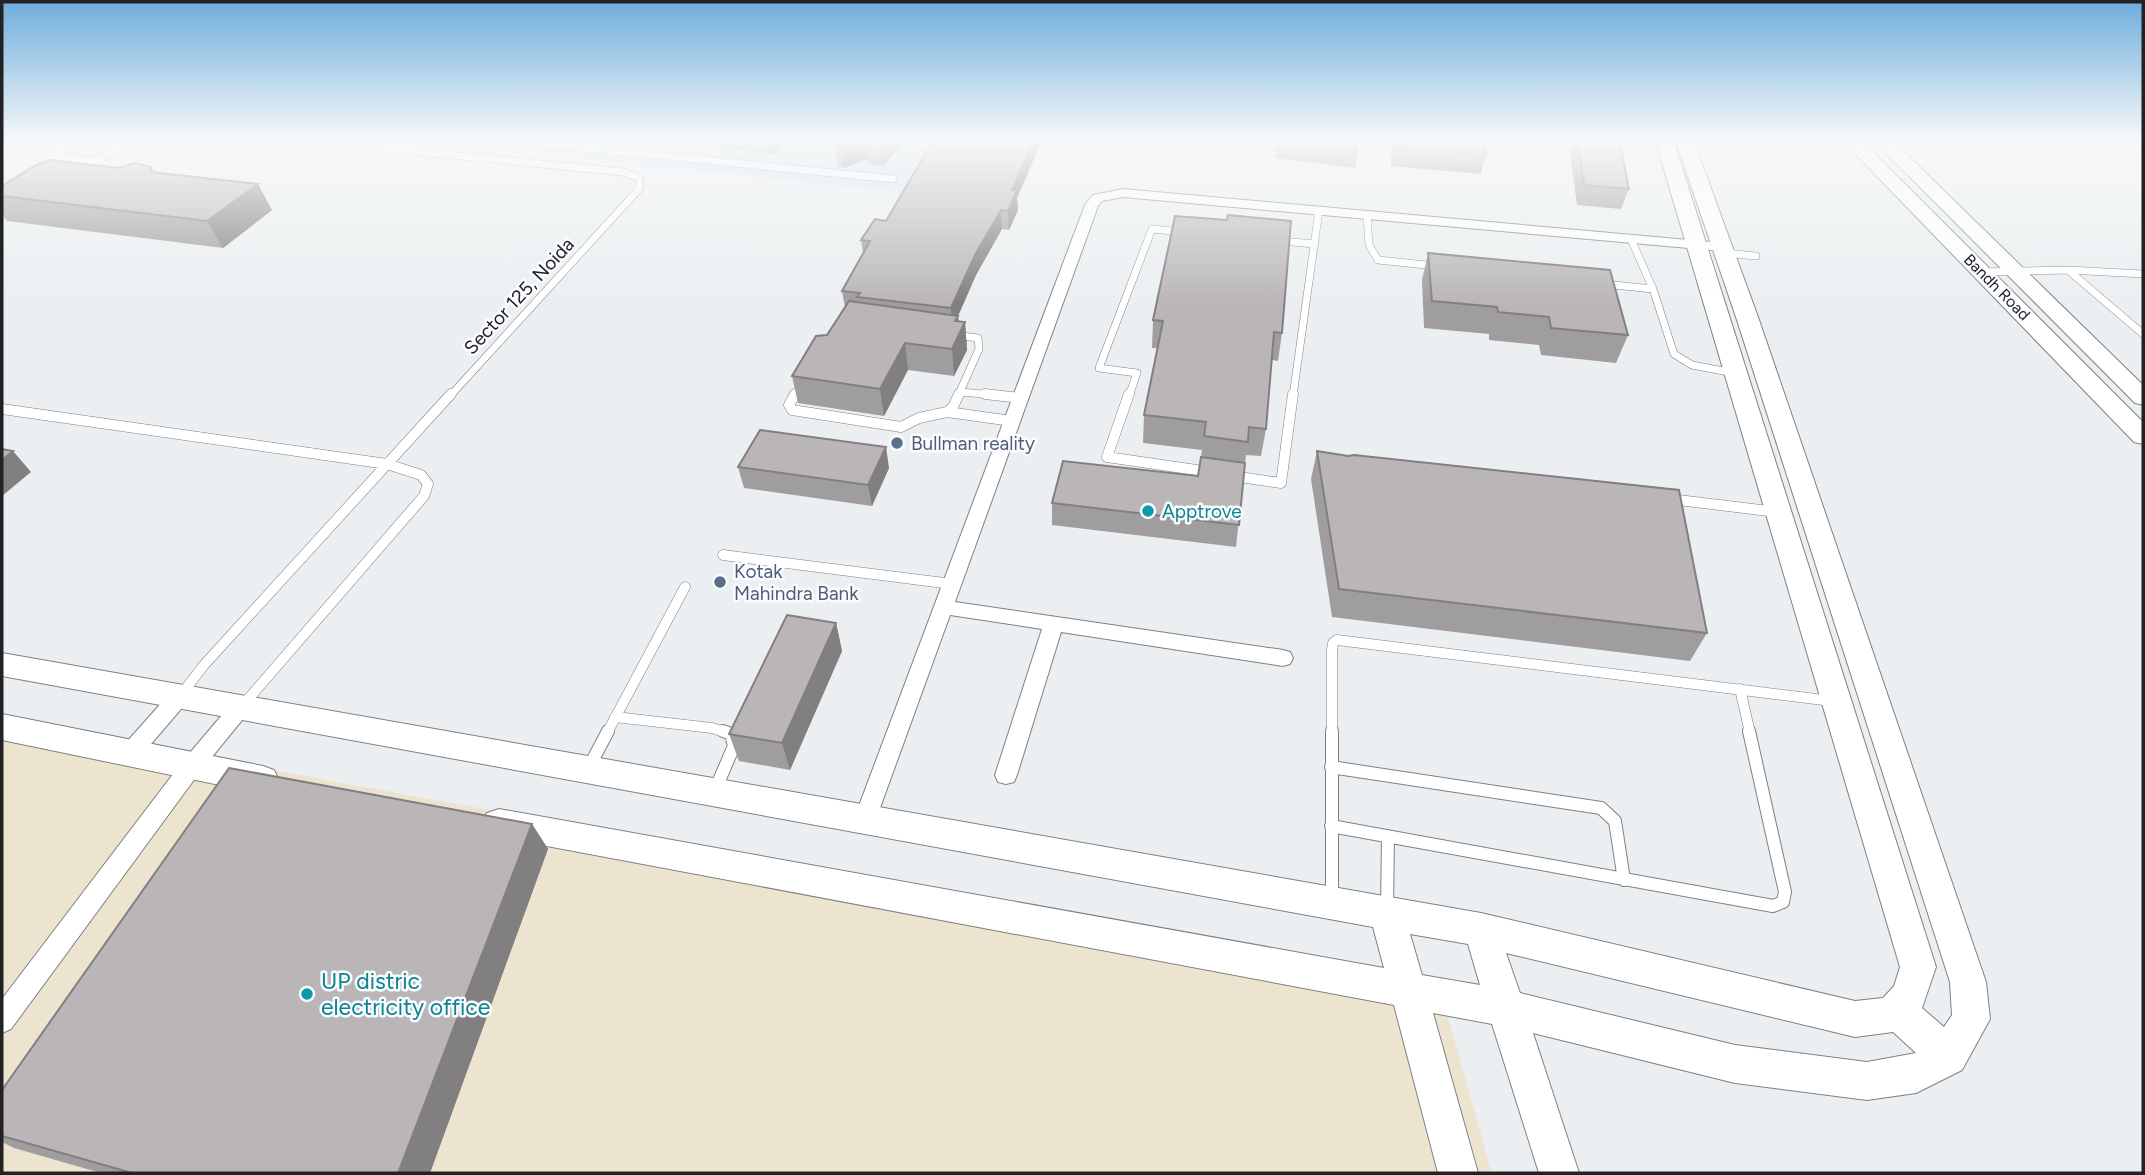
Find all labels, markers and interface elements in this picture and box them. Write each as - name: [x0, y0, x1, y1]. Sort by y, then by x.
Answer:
- street label: Sector 125, Noida: [459, 233, 579, 359]
- street label: Bandh Road: [1960, 250, 2034, 324]
- place label: Bullman reality: [911, 432, 1035, 455]
- marker: Bullman reality: [889, 435, 905, 451]
- place label: Apptrove: [1162, 500, 1242, 523]
- marker: Apptrove: [1140, 503, 1156, 519]
- place label: Kotak Mahindra Bank: [734, 560, 859, 605]
- marker: Kotak Mahindra Bank: [712, 574, 728, 590]
- place label: UP distric electricity office: [321, 967, 490, 1021]
- marker: UP distric electricity office: [299, 986, 315, 1002]

